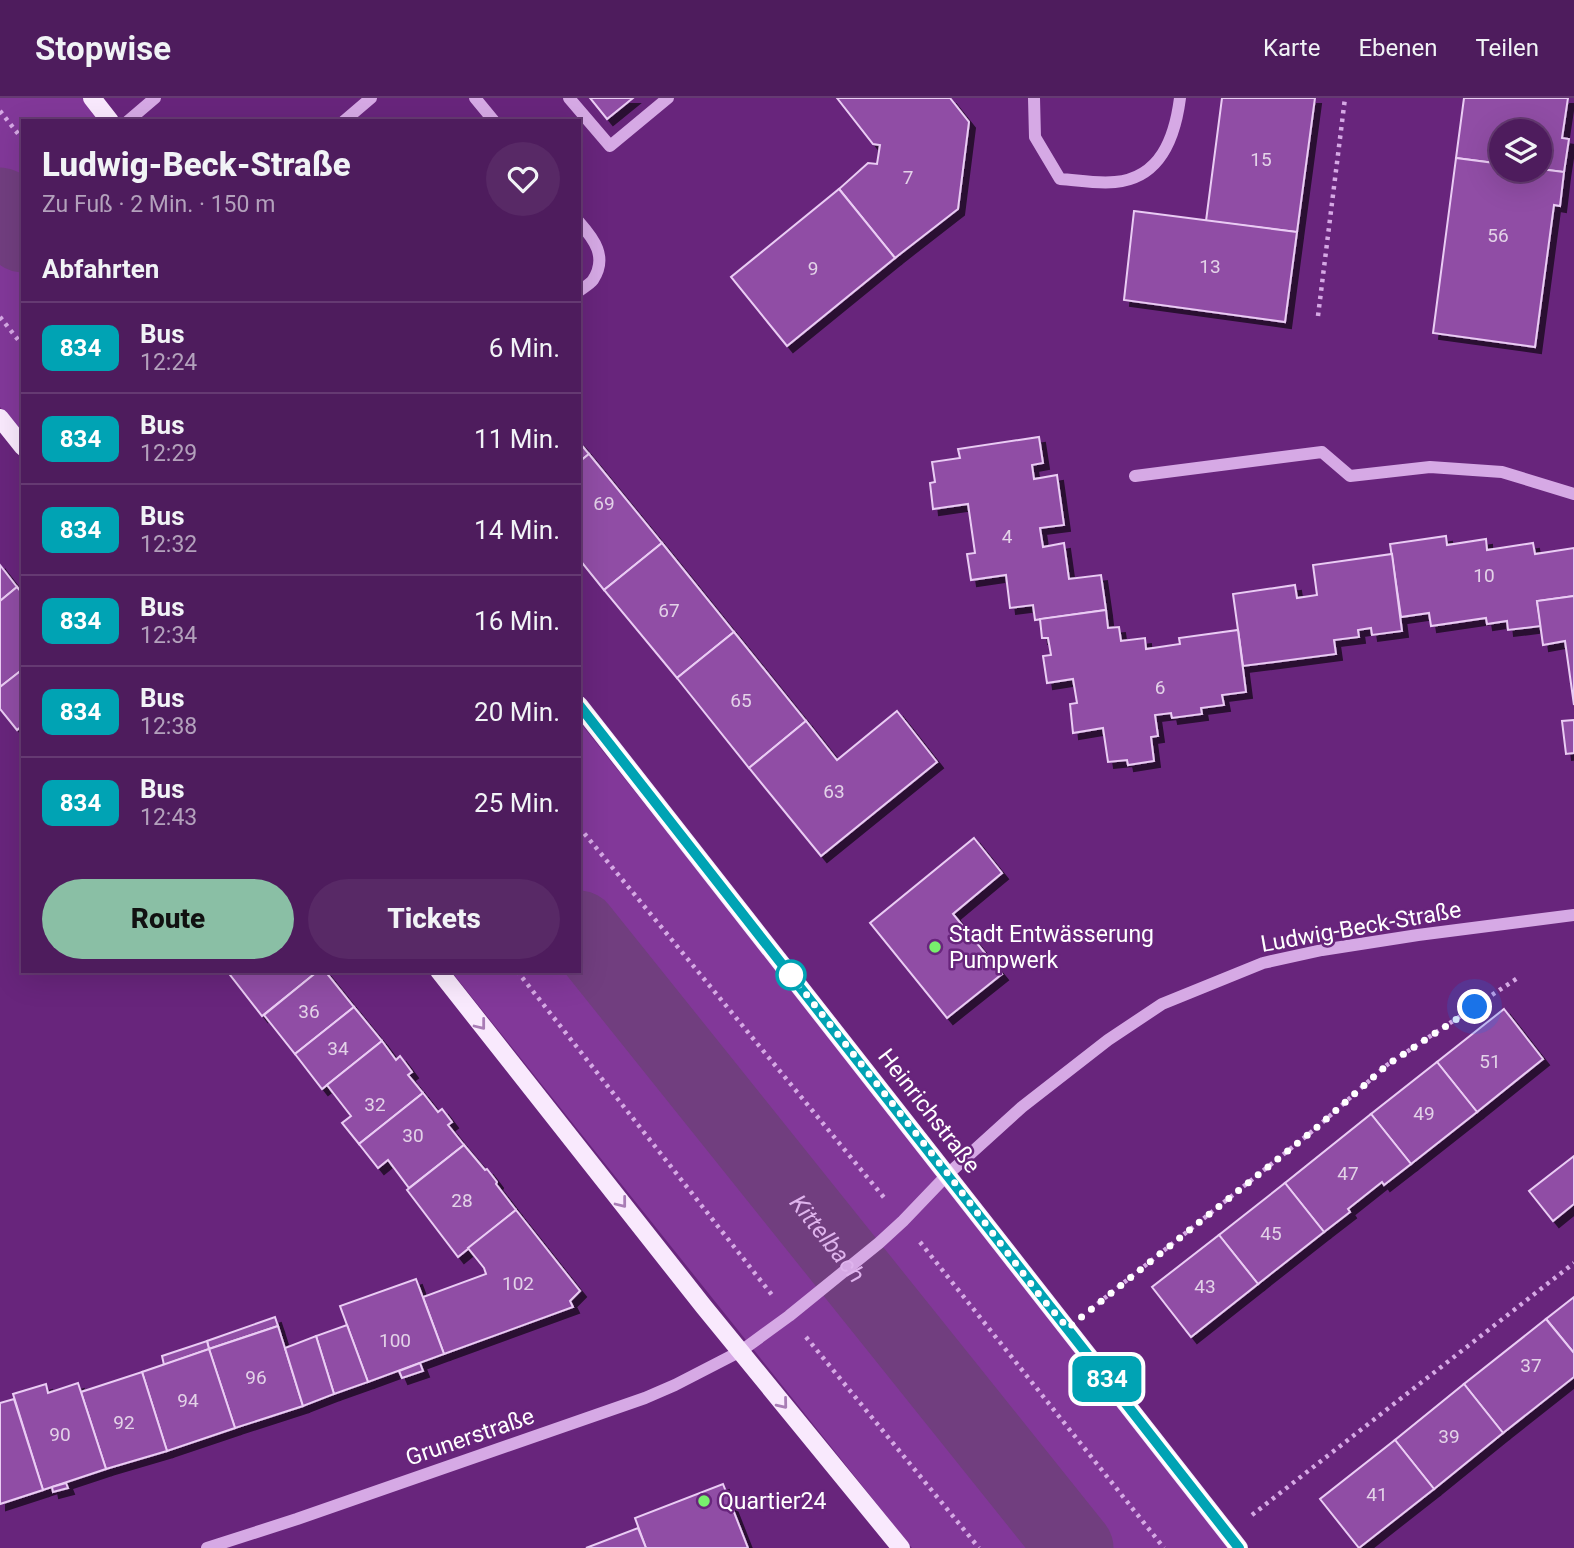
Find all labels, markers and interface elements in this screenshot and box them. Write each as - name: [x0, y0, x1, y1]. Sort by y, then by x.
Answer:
- text: Stopwise: [35, 29, 171, 68]
- text: Karte: [1263, 34, 1320, 62]
- text: Ebenen: [1358, 34, 1437, 62]
- text: Teilen: [1475, 34, 1539, 62]
- map controls: [1489, 119, 1552, 182]
- button: layers: [1489, 119, 1552, 182]
- button: heart: [486, 142, 560, 216]
- text: Ludwig-Beck-Straße: [42, 145, 351, 184]
- house number: 15: [1250, 148, 1272, 171]
- house number: 7: [903, 166, 913, 189]
- text: Zu Fuß · 2 Min. · 150 m: [42, 191, 275, 218]
- house number: 56: [1487, 224, 1509, 247]
- text: Abfahrten: [42, 254, 159, 284]
- house number: 13: [1199, 255, 1221, 278]
- house number: 9: [808, 257, 818, 280]
- text: Bus: [140, 319, 185, 349]
- text: 6 Min.: [489, 333, 560, 363]
- text: 834: [60, 334, 101, 362]
- text: 12:24: [140, 349, 197, 376]
- text: Bus: [140, 410, 185, 440]
- text: 11 Min.: [474, 424, 560, 454]
- text: 834: [60, 425, 101, 453]
- text: 12:29: [140, 440, 197, 467]
- house number: 69: [593, 492, 615, 515]
- text: Bus: [140, 501, 185, 531]
- text: 14 Min.: [474, 515, 560, 545]
- text: 834: [60, 516, 101, 544]
- house number: 4: [1002, 525, 1013, 548]
- text: 12:32: [140, 531, 197, 558]
- house number: 10: [1473, 564, 1495, 587]
- text: Bus: [140, 592, 185, 622]
- house number: 67: [658, 599, 680, 622]
- text: 16 Min.: [474, 606, 560, 636]
- text: 834: [60, 607, 101, 635]
- text: 12:34: [140, 622, 197, 649]
- house number: 6: [1155, 676, 1165, 699]
- text: Bus: [140, 683, 185, 713]
- house number: 65: [730, 689, 752, 712]
- text: 20 Min.: [474, 697, 560, 727]
- text: 834: [60, 698, 101, 726]
- text: 12:38: [140, 713, 197, 740]
- text: Bus: [140, 774, 185, 804]
- house number: 63: [823, 780, 845, 803]
- text: 25 Min.: [474, 788, 560, 818]
- text: 834: [60, 789, 101, 817]
- text: 12:43: [140, 804, 197, 831]
- button: Route: [42, 879, 294, 959]
- button: Tickets: [308, 879, 560, 959]
- street label: Ludwig-Beck-Straße: [1259, 896, 1463, 958]
- place label: Stadt Entwässerung Pumpwerk: [949, 921, 1154, 974]
- marker: Stadt Entwässerung Pumpwerk: [927, 939, 943, 955]
- unlabelled marker: [776, 960, 806, 990]
- your location: [1457, 989, 1492, 1024]
- house number: 36: [298, 1000, 320, 1023]
- one-way arrow: [473, 1016, 485, 1029]
- house number: 34: [327, 1037, 349, 1060]
- street label: Heinrichstraße: [872, 1044, 986, 1178]
- house number: 51: [1479, 1050, 1501, 1073]
- house number: 32: [364, 1093, 386, 1116]
- house number: 49: [1413, 1102, 1435, 1125]
- house number: 30: [402, 1124, 424, 1147]
- house number: 47: [1337, 1162, 1359, 1185]
- house number: 28: [451, 1189, 473, 1212]
- water label: Kittelbach: [784, 1189, 871, 1288]
- one-way arrow: [614, 1195, 627, 1208]
- house number: 45: [1260, 1222, 1282, 1245]
- house number: 102: [502, 1272, 534, 1295]
- house number: 43: [1194, 1275, 1216, 1298]
- house number: 100: [379, 1329, 411, 1352]
- house number: 37: [1520, 1354, 1542, 1377]
- line badge: 834: [1067, 1356, 1147, 1402]
- text: 834: [1086, 1365, 1128, 1393]
- house number: 96: [245, 1366, 267, 1389]
- house number: 94: [177, 1389, 199, 1412]
- one-way arrow: [775, 1397, 788, 1409]
- street label: Grunerstraße: [402, 1402, 538, 1472]
- house number: 92: [113, 1411, 135, 1434]
- house number: 90: [49, 1423, 71, 1446]
- house number: 39: [1438, 1425, 1460, 1448]
- house number: 41: [1366, 1483, 1388, 1506]
- place label: Quartier24: [718, 1488, 826, 1515]
- marker: Quartier24: [696, 1493, 712, 1509]

